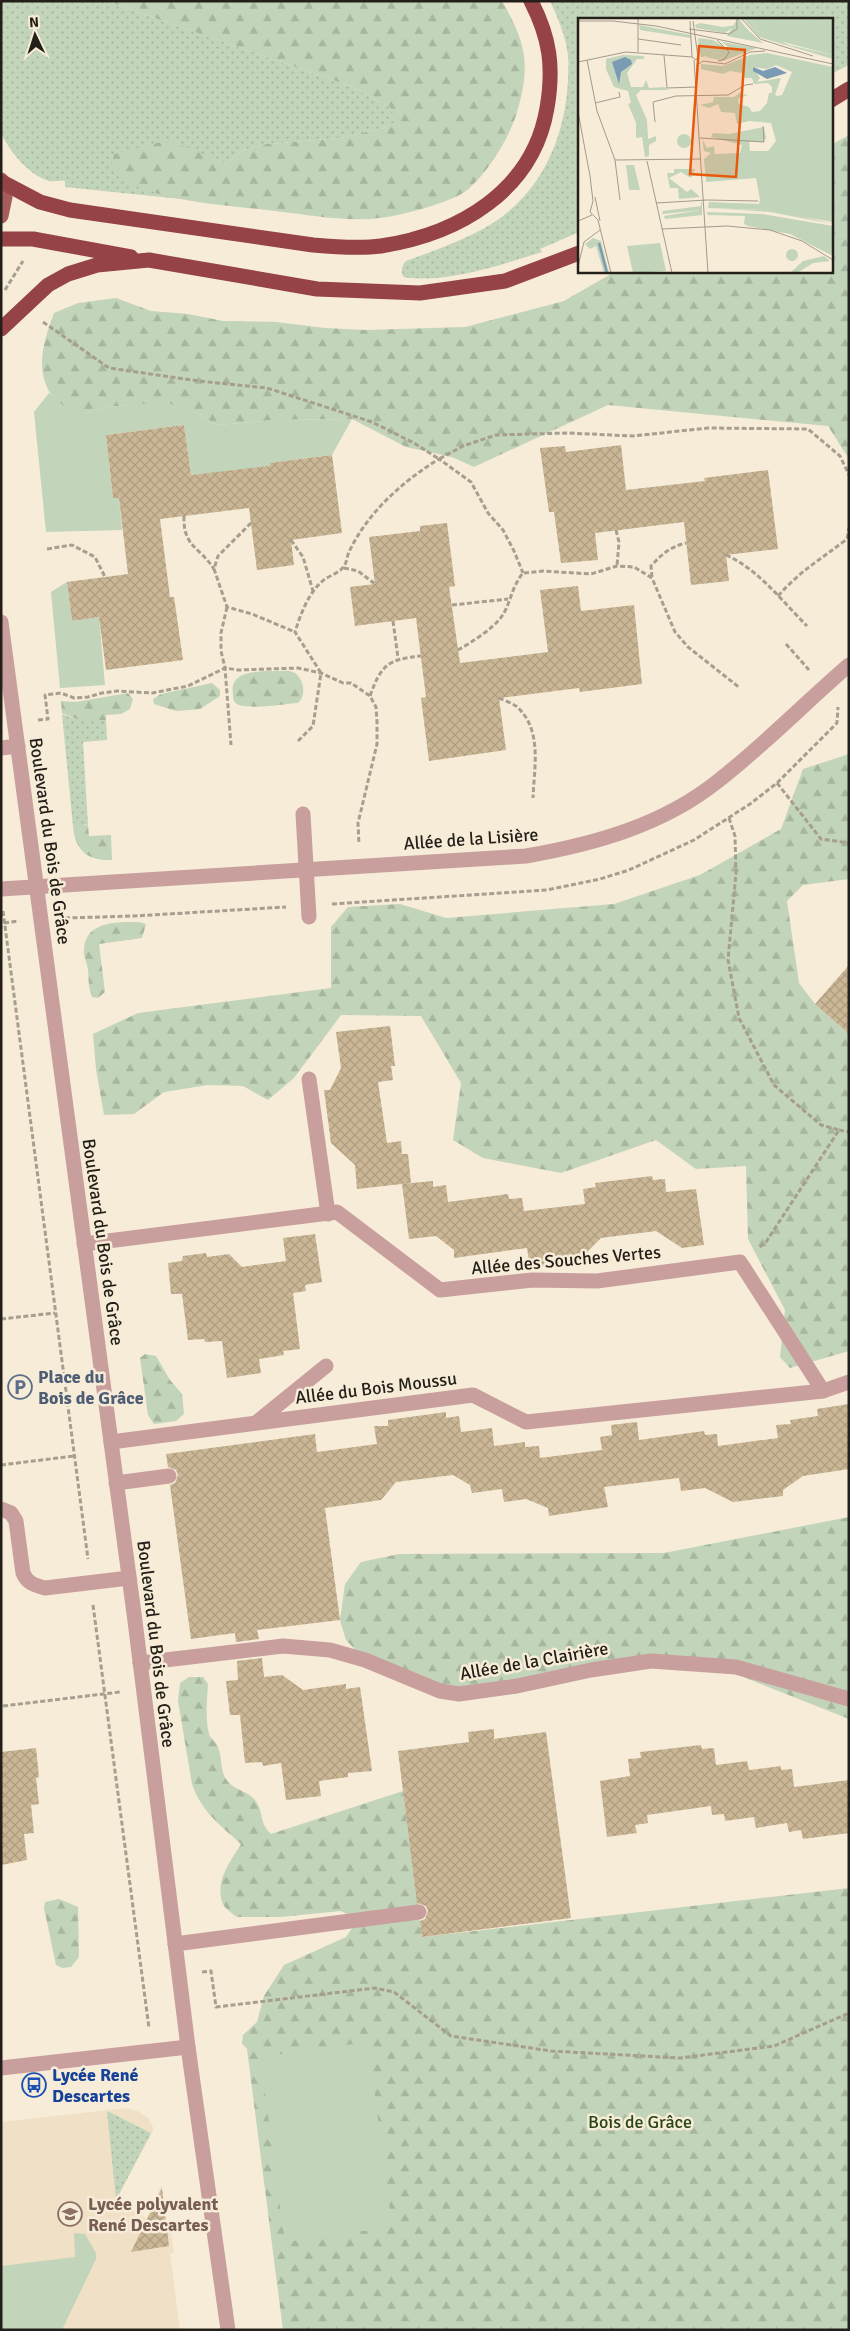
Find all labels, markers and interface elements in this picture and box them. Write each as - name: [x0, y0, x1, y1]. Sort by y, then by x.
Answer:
- north arrow: [10, 10, 60, 60]
- text: N: [29, 14, 40, 31]
- inset map: [578, 18, 832, 272]
- street label: Boulevard du Bois de Grâce: [25, 736, 75, 946]
- street label: Allée de la Lisière: [403, 823, 539, 855]
- street label: Boulevard du Bois de Grâce: [78, 1137, 128, 1347]
- street label: Allée des Souches Vertes: [470, 1241, 662, 1279]
- place label: Place du Bois de Grâce: [38, 1366, 144, 1409]
- street label: Allée du Bois Moussu: [294, 1367, 458, 1409]
- parking icon: Place du Bois de Grâce: [7, 1374, 33, 1400]
- street label: Boulevard du Bois de Grâce: [132, 1539, 180, 1749]
- street label: Allée de la Clairière: [458, 1637, 610, 1685]
- place label: Lycée René Descartes: [52, 2064, 138, 2107]
- bus stop icon: Lycée René Descartes: [21, 2072, 47, 2098]
- park label: Bois de Grâce: [588, 2111, 692, 2133]
- place label: Lycée polyvalent René Descartes: [88, 2193, 218, 2236]
- school or university icon: Lycée polyvalent René Descartes: [57, 2201, 83, 2227]

